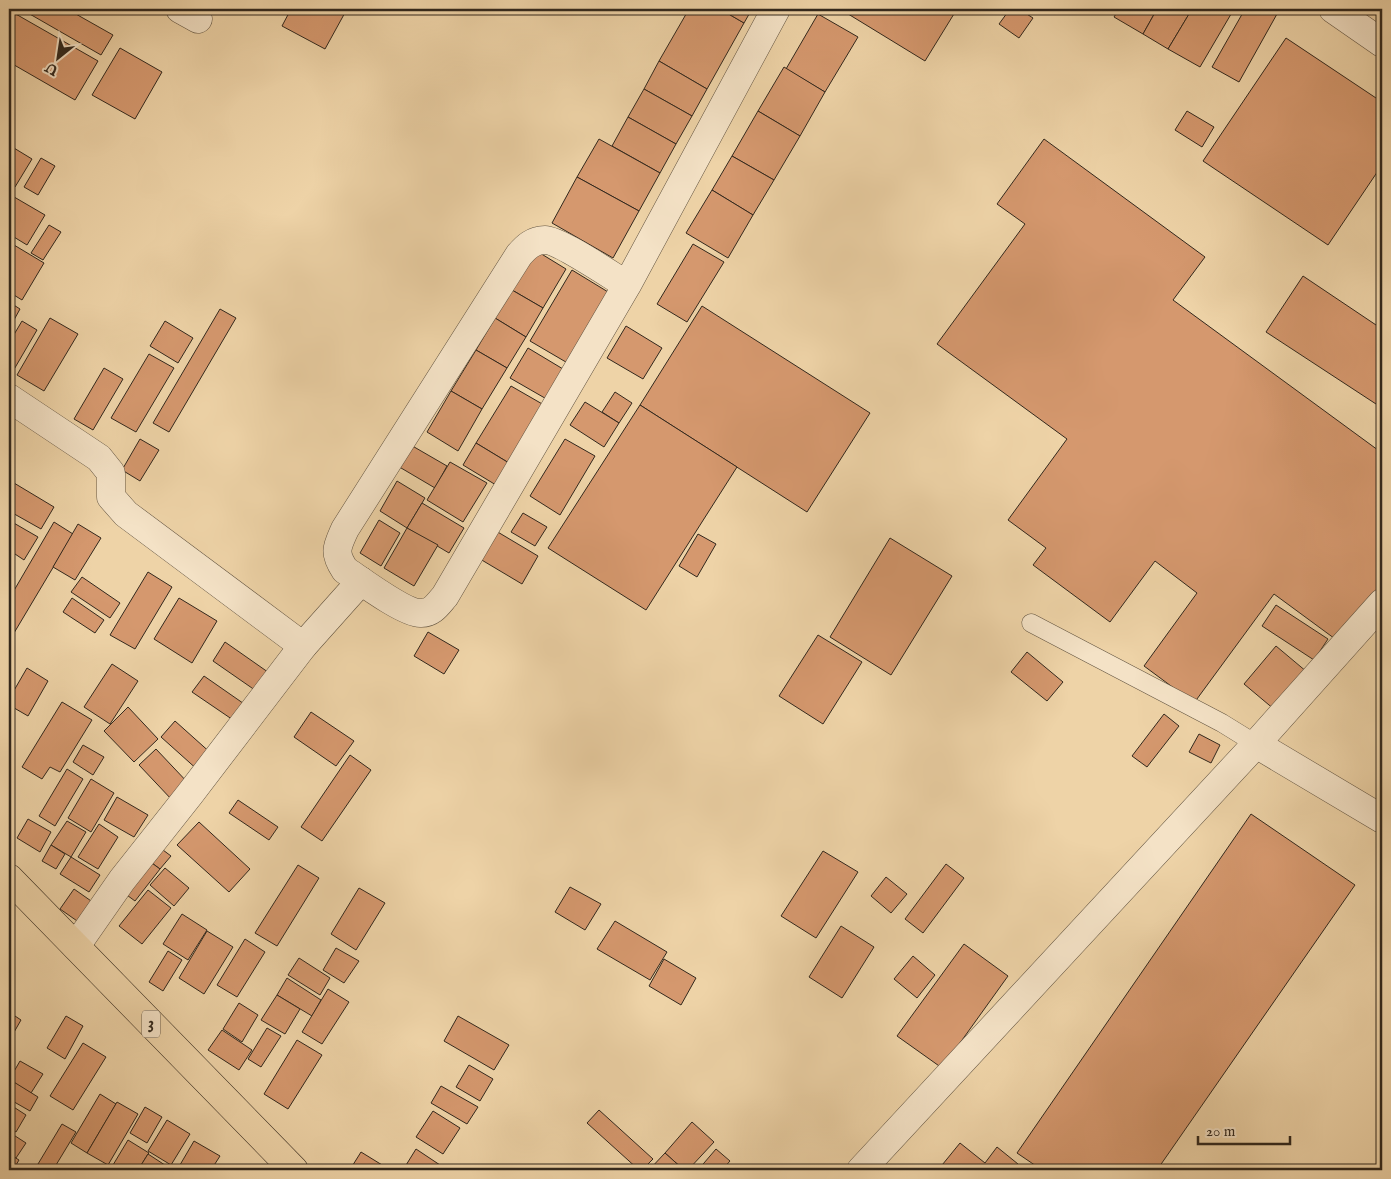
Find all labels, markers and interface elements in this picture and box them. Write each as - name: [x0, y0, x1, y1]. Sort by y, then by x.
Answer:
- north arrow: [32, 32, 82, 82]
- text: U: [41, 57, 63, 80]
- road number: 3: [142, 1011, 160, 1038]
- scale bar: [1198, 1114, 1291, 1146]
- text: 20 m: [1206, 1122, 1236, 1141]

